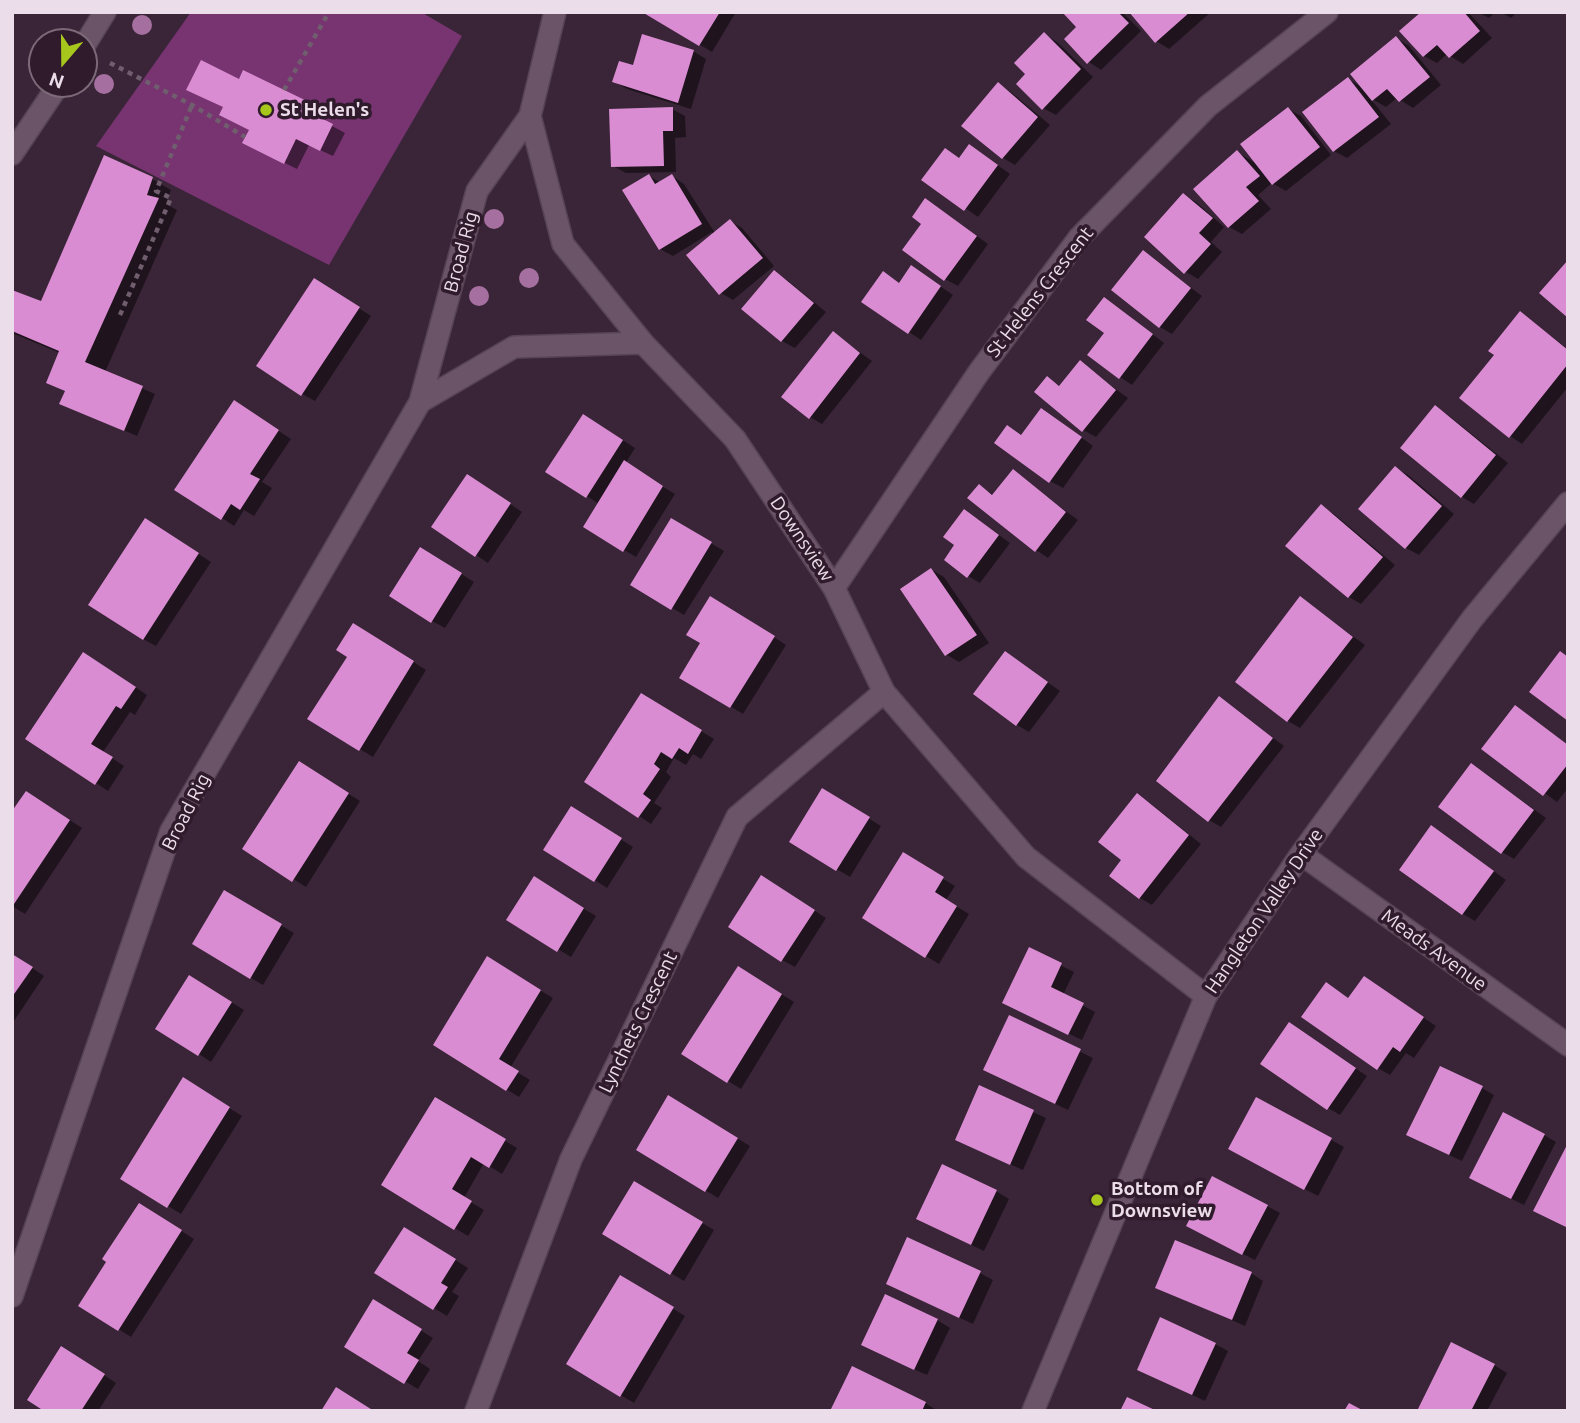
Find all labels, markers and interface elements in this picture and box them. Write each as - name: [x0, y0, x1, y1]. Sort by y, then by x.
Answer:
- north arrow: [28, 28, 98, 98]
- text: N: [46, 68, 67, 94]
- place label: St Helen's: [280, 99, 369, 121]
- marker: St Helen's: [258, 102, 274, 118]
- street label: Broad Rig: [439, 209, 483, 295]
- street label: St Helens Crescent: [982, 222, 1098, 362]
- street label: Downsview: [765, 492, 839, 586]
- street label: Broad Rig: [157, 770, 215, 854]
- street label: Hangleton Valley Drive: [1200, 824, 1328, 998]
- street label: Meads Avenue: [1377, 904, 1491, 996]
- street label: Lynchets Crescent: [594, 947, 682, 1097]
- place label: Bottom of Downsview: [1111, 1178, 1212, 1222]
- marker: Bottom of Downsview: [1089, 1192, 1105, 1208]

